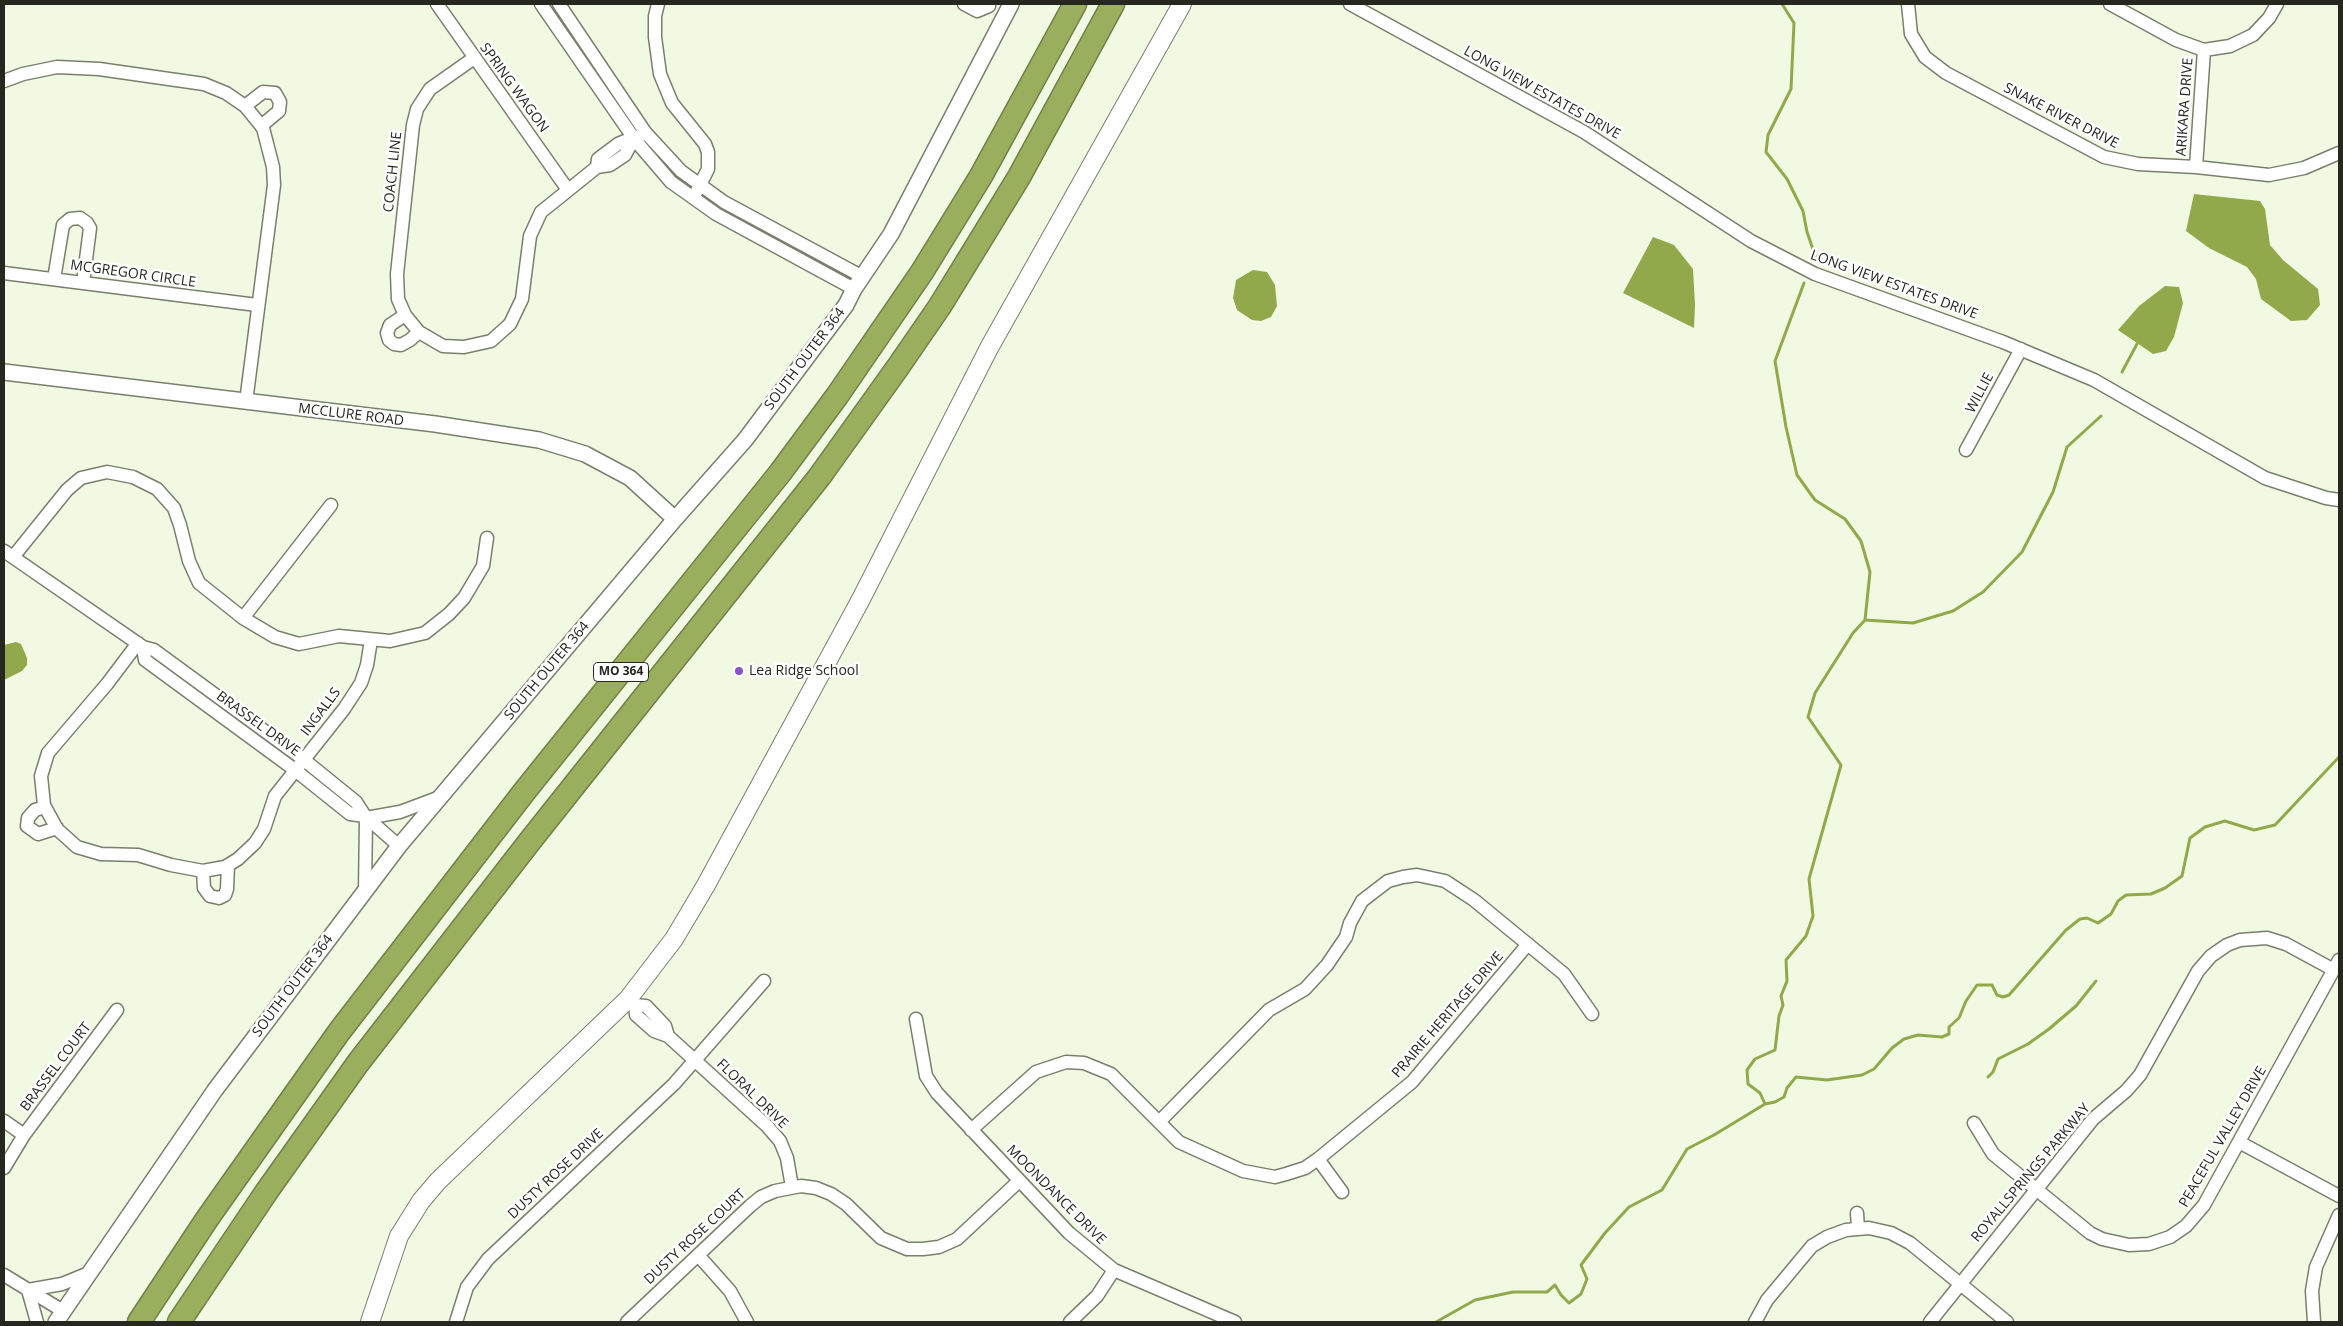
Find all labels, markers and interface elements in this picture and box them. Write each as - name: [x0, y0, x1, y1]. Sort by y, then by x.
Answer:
- street label: SPRING WAGON: [476, 40, 552, 136]
- street label: LONG VIEW ESTATES DRIVE: [1461, 43, 1623, 143]
- street label: ARIKARA DRIVE: [2173, 57, 2197, 157]
- street label: SNAKE RIVER DRIVE: [2001, 80, 2121, 152]
- street label: COACH LINE: [380, 131, 406, 213]
- street label: LONG VIEW ESTATES DRIVE: [1808, 247, 1980, 323]
- street label: MCGREGOR CIRCLE: [69, 257, 197, 291]
- street label: SOUTH OUTER 364: [761, 305, 849, 413]
- street label: WILLIE: [1962, 370, 1998, 416]
- street label: MCCLURE ROAD: [297, 400, 405, 430]
- street label: SOUTH OUTER 364: [501, 618, 593, 724]
- road number: MO 364: [594, 662, 648, 682]
- place label: Lea Ridge School: [749, 663, 859, 679]
- marker: Lea Ridge School: [733, 665, 745, 677]
- street label: INGALLS: [298, 685, 344, 739]
- street label: BRASSEL DRIVE: [213, 688, 303, 760]
- street label: SOUTH OUTER 364: [249, 932, 337, 1040]
- street label: PRAIRIE HERITAGE DRIVE: [1389, 949, 1507, 1081]
- street label: BRASSEL COURT: [17, 1019, 95, 1115]
- street label: FLORAL DRIVE: [713, 1056, 791, 1132]
- street label: PEACEFUL VALLEY DRIVE: [2176, 1064, 2270, 1210]
- street label: ROYALLSPRINGS PARKWAY: [1968, 1100, 2094, 1246]
- street label: DUSTY ROSE DRIVE: [505, 1125, 607, 1223]
- street label: MOONDANCE DRIVE: [1003, 1142, 1109, 1248]
- street label: DUSTY ROSE COURT: [641, 1186, 749, 1288]

